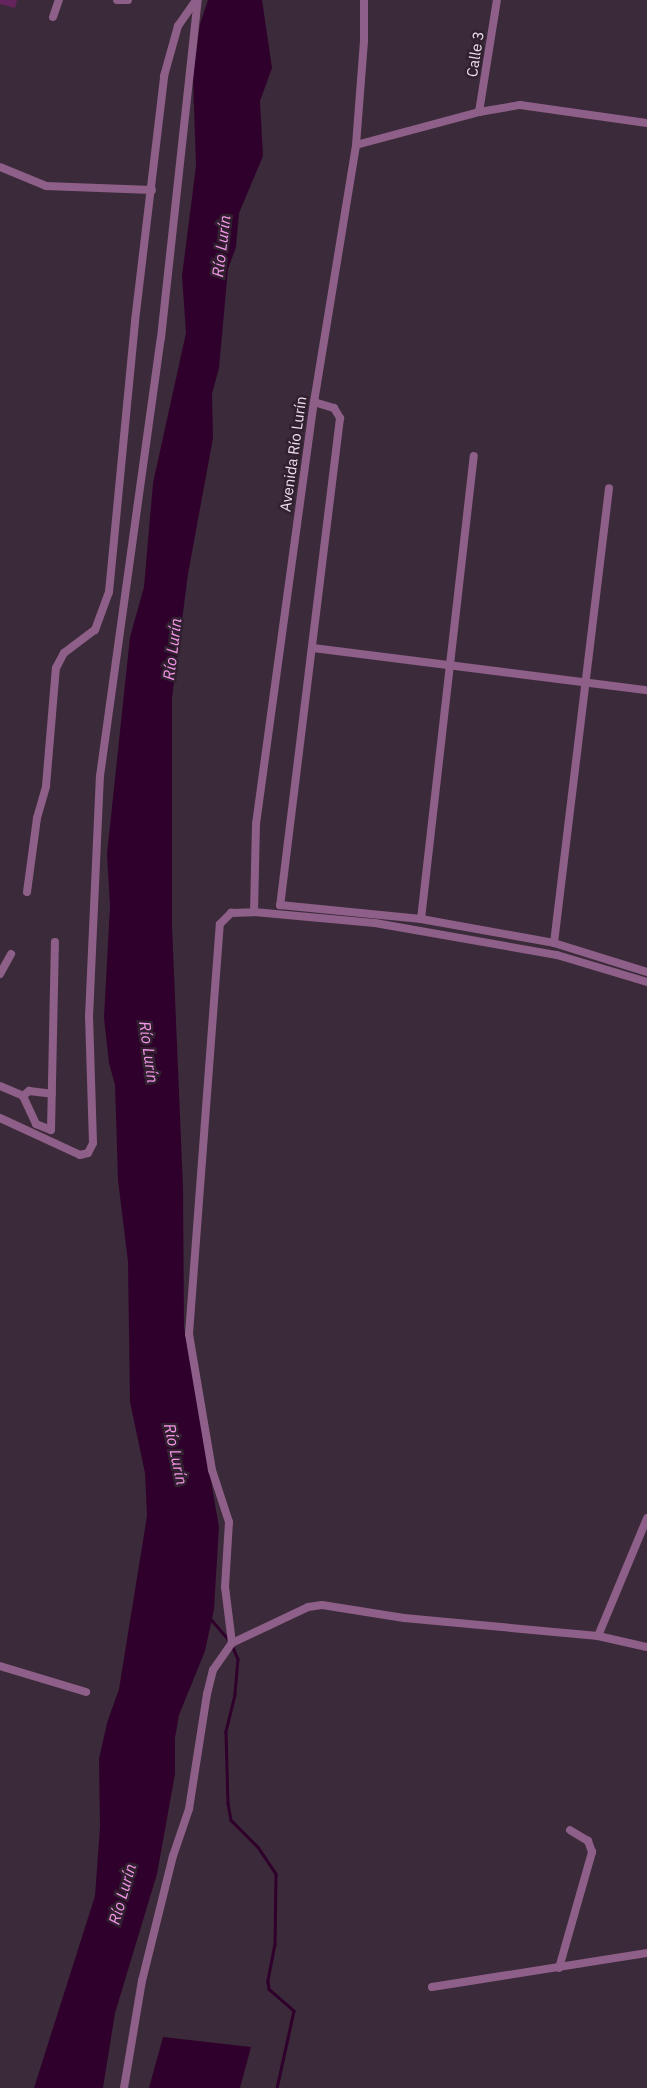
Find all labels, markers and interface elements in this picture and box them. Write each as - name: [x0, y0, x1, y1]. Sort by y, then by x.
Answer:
- street label: Calle 3: [462, 30, 488, 78]
- water label: Río Lurín: [208, 214, 234, 278]
- street label: Avenida Río Lurín: [276, 395, 310, 513]
- water label: Río Lurín: [159, 617, 185, 681]
- water label: Río Lurín: [135, 1020, 163, 1084]
- water label: Río Lurín: [160, 1421, 192, 1487]
- water label: Río Lurín: [104, 1861, 140, 1927]

